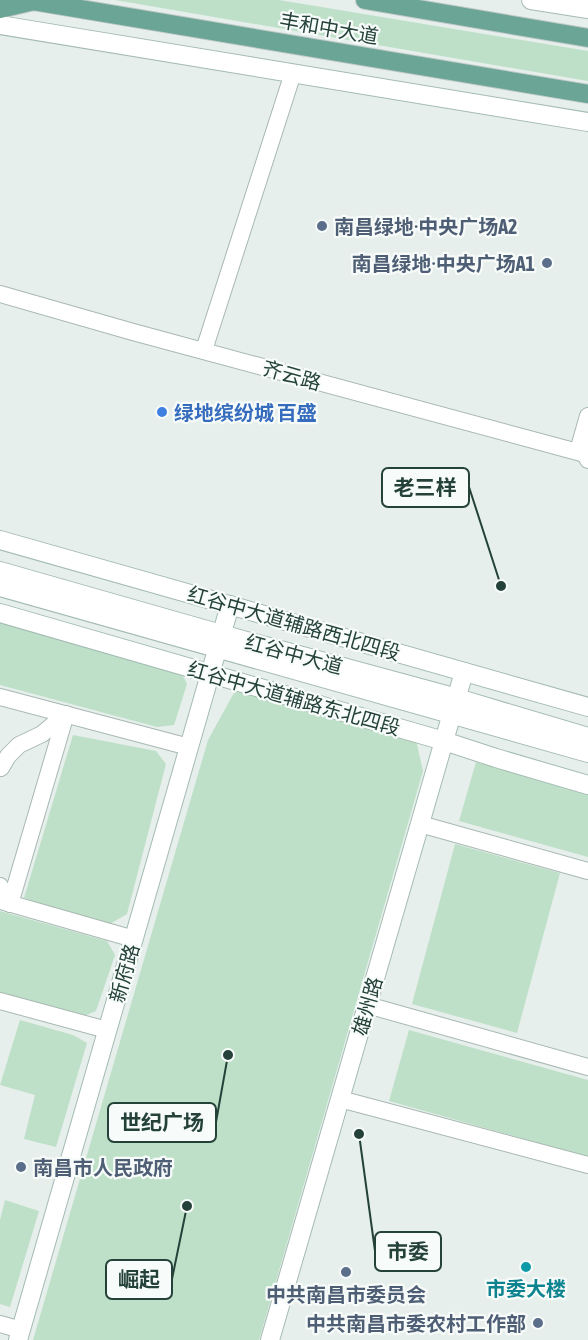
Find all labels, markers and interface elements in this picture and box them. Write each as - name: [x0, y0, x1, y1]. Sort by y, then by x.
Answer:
- street label: 丰和中大道: [278, 8, 380, 48]
- place label: 南昌绿地·中央广场A2: [334, 215, 517, 238]
- marker: 南昌绿地·中央广场A2: [315, 219, 329, 233]
- place label: 南昌绿地·中央广场A1: [352, 252, 535, 275]
- marker: 南昌绿地·中央广场A1: [540, 256, 554, 270]
- street label: 齐云路: [260, 356, 324, 394]
- place label: 绿地缤纷城 百盛: [174, 401, 317, 424]
- marker: 绿地缤纷城 百盛: [155, 405, 169, 419]
- callout: 老三样: [382, 468, 469, 507]
- text: 老三样: [394, 475, 457, 499]
- street label: 红谷中大道辅路西北四段: [185, 581, 403, 665]
- street label: 红谷中大道: [243, 629, 345, 679]
- street label: 红谷中大道辅路东北四段: [185, 657, 403, 739]
- street label: 新府路: [105, 941, 143, 1005]
- street label: 雄州路: [348, 974, 386, 1038]
- callout: 世纪广场: [108, 1103, 216, 1142]
- text: 世纪广场: [120, 1110, 204, 1134]
- place label: 南昌市人民政府: [33, 1156, 173, 1179]
- marker: 南昌市人民政府: [14, 1160, 28, 1174]
- callout: 市委: [375, 1232, 441, 1271]
- text: 市委: [387, 1239, 429, 1263]
- callout: 崛起: [106, 1260, 172, 1299]
- marker: 市委大楼: [519, 1260, 533, 1274]
- marker: 中共南昌市委员会: [339, 1265, 353, 1279]
- text: 崛起: [118, 1267, 160, 1291]
- place label: 市委大楼: [486, 1277, 566, 1300]
- place label: 中共南昌市委员会: [266, 1283, 426, 1306]
- place label: 中共南昌市委农村工作部: [306, 1312, 526, 1335]
- marker: 中共南昌市委农村工作部: [531, 1316, 545, 1330]

